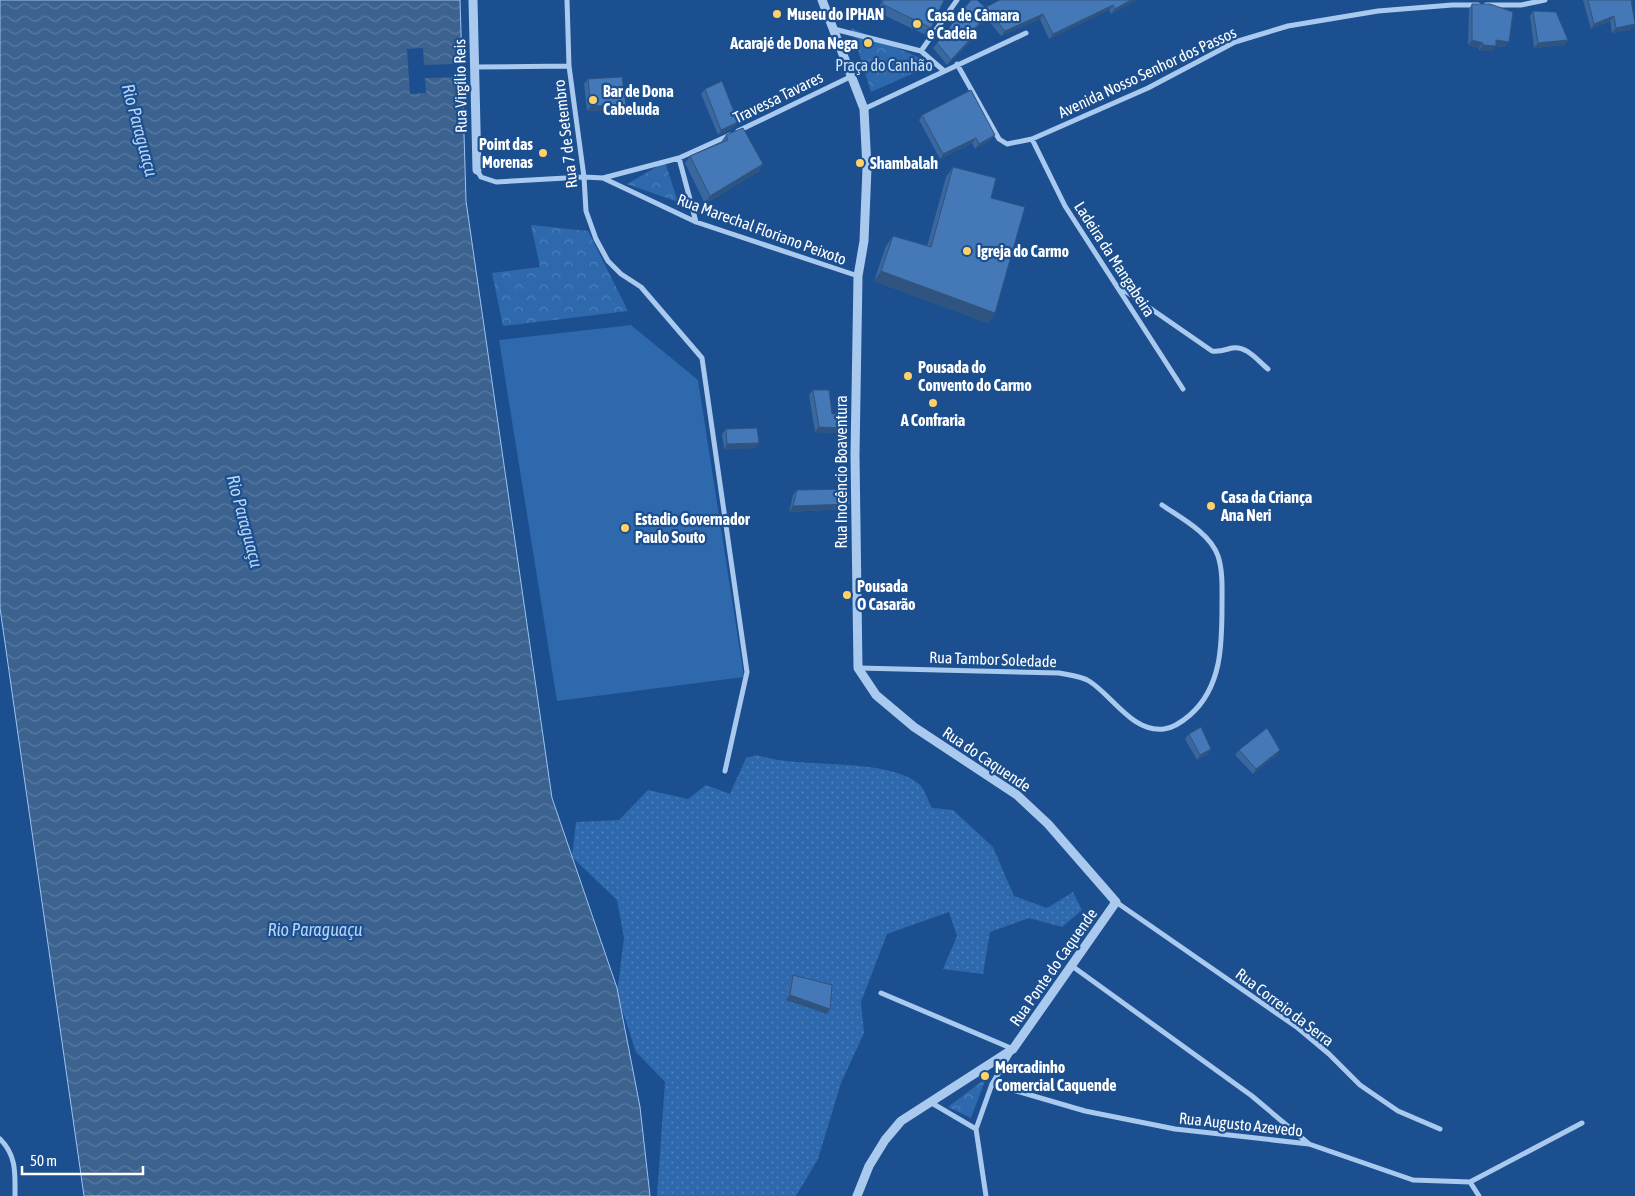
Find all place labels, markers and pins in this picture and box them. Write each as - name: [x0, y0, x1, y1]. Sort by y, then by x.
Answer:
- place label: Museu do IPHAN: [787, 5, 884, 23]
- place label: Casa de Câmara e Cadeia: [927, 6, 1019, 42]
- marker: Museu do IPHAN: [771, 8, 783, 20]
- marker: Casa de Câmara e Cadeia: [911, 18, 923, 30]
- place label: Acarajé de Dona Nega: [729, 34, 858, 52]
- marker: Acarajé de Dona Nega: [862, 37, 874, 49]
- place label: Bar de Dona Cabeluda: [603, 82, 674, 118]
- marker: Bar de Dona Cabeluda: [587, 94, 599, 106]
- place label: Point das Morenas: [479, 135, 533, 171]
- marker: Point das Morenas: [537, 147, 549, 159]
- place label: Shambalah: [870, 154, 938, 172]
- marker: Shambalah: [854, 157, 866, 169]
- place label: Igreja do Carmo: [977, 242, 1069, 260]
- marker: Igreja do Carmo: [961, 245, 973, 257]
- place label: Pousada do Convento do Carmo: [918, 358, 1032, 394]
- marker: Pousada do Convento do Carmo: [902, 370, 914, 382]
- marker: A Confraria: [927, 397, 939, 409]
- place label: A Confraria: [900, 411, 965, 429]
- place label: Casa da Criança Ana Neri: [1220, 488, 1312, 524]
- marker: Casa da Criança Ana Neri: [1205, 500, 1217, 512]
- place label: Estadio Governador Paulo Souto: [635, 510, 750, 546]
- marker: Estadio Governador Paulo Souto: [619, 522, 631, 534]
- place label: Pousada O Casarão: [857, 577, 916, 613]
- marker: Pousada O Casarão: [841, 589, 853, 601]
- place label: Mercadinho Comercial Caquende: [995, 1058, 1117, 1094]
- marker: Mercadinho Comercial Caquende: [979, 1070, 991, 1082]

